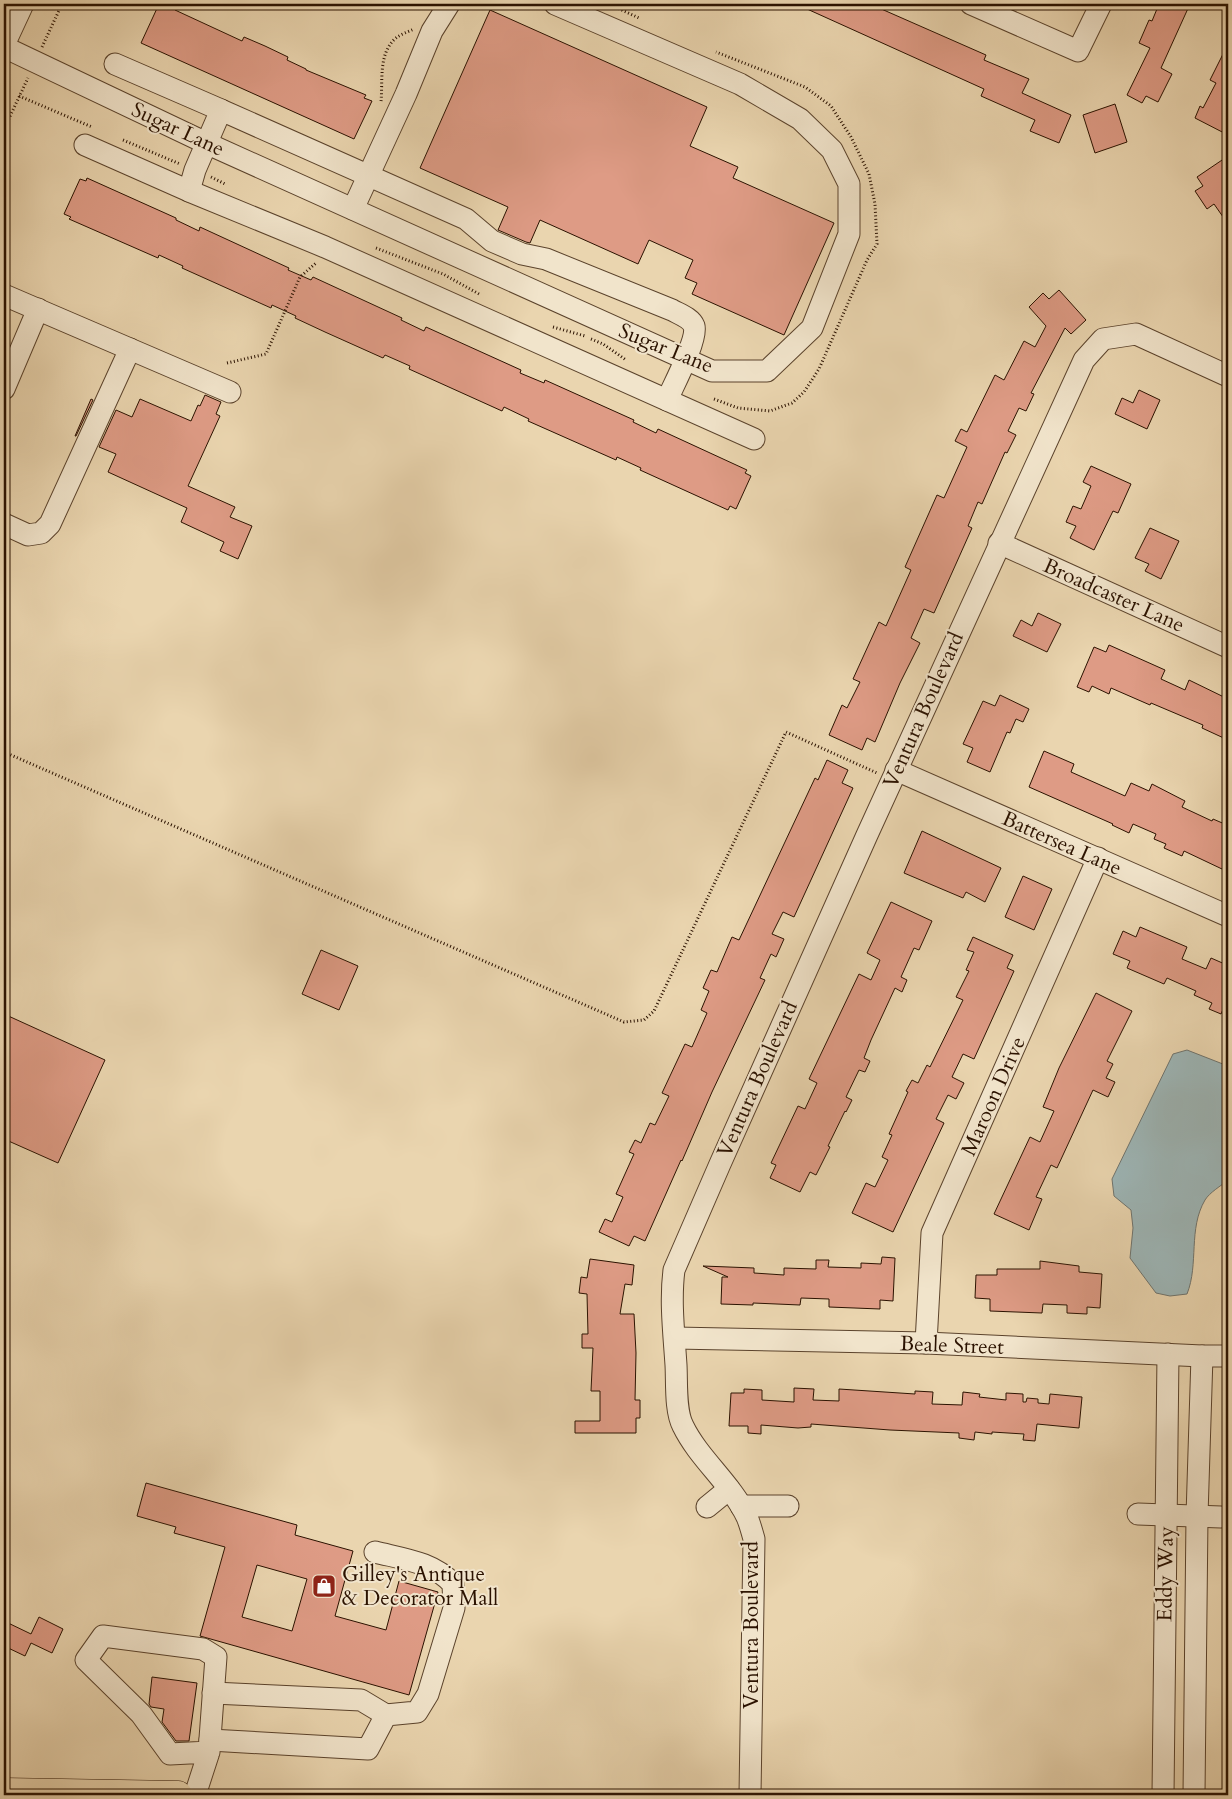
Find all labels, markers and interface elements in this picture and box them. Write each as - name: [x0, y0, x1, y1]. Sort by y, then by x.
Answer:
- street label: Sugar Lane: [127, 95, 229, 164]
- street label: Sugar Lane: [614, 316, 717, 381]
- street label: Broadcaster Lane: [1038, 551, 1189, 640]
- street label: Ventura Boulevard: [876, 628, 971, 793]
- street label: Battersea Lane: [997, 804, 1126, 883]
- street label: Ventura Boulevard: [710, 997, 805, 1162]
- street label: Maroon Drive: [954, 1032, 1033, 1160]
- street label: Beale Street: [900, 1329, 1005, 1362]
- street label: Eddy Way: [1150, 1526, 1181, 1622]
- street label: Ventura Boulevard: [737, 1541, 766, 1709]
- place label: Gilley's Antique & Decorator Mall: [342, 1560, 498, 1613]
- shop icon: Gilley's Antique & Decorator Mall: [311, 1573, 337, 1599]

